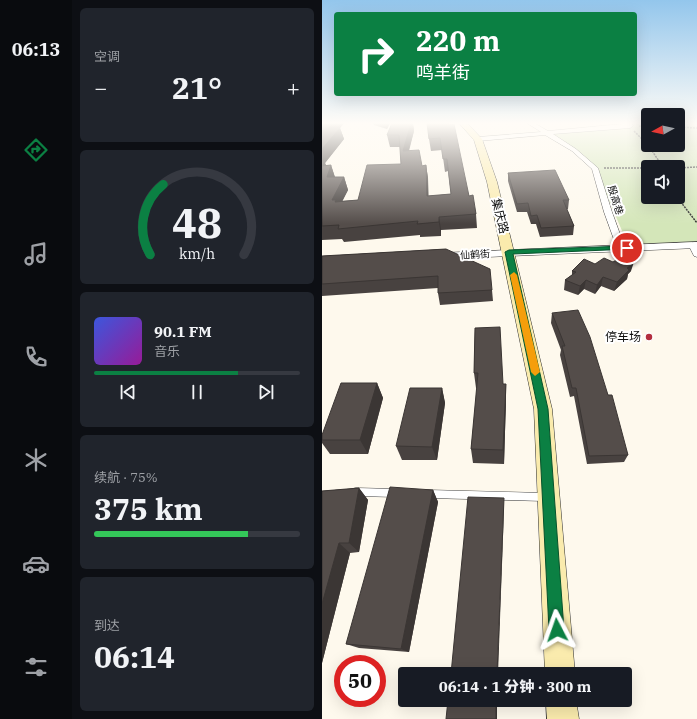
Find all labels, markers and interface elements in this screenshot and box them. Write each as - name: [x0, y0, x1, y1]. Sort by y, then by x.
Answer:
- text: 220 m: [416, 22, 500, 59]
- icon: right: [350, 28, 402, 80]
- text: 06:13: [12, 38, 60, 61]
- text: 空调: [94, 48, 120, 65]
- text: 鸣羊街: [416, 61, 470, 84]
- text: 21°: [172, 68, 222, 107]
- text: −: [94, 73, 107, 102]
- text: +: [287, 73, 300, 102]
- north arrow: [641, 108, 685, 152]
- map controls: [641, 108, 685, 204]
- icon: directions: [22, 136, 50, 164]
- button: sound: [641, 160, 685, 204]
- street label: 殷高巷: [605, 184, 626, 216]
- text: 48: [172, 195, 222, 249]
- street label: 集庆路: [489, 197, 512, 235]
- pin: [610, 231, 644, 265]
- icon: arrive: [616, 237, 638, 259]
- icon: music: [22, 240, 50, 268]
- text: km/h: [179, 244, 215, 263]
- street label: 仙鹤街: [460, 247, 490, 262]
- text: 90.1 FM: [154, 322, 212, 341]
- place label: 停车场: [605, 329, 641, 344]
- marker: 停车场: [644, 332, 654, 342]
- icon: phone: [22, 343, 50, 371]
- text: 音乐: [154, 343, 180, 360]
- icon: previous: [117, 381, 139, 403]
- icon: pause: [186, 381, 208, 403]
- icon: next: [255, 381, 277, 403]
- icon: climate: [22, 446, 50, 474]
- text: 续航 · 75%: [94, 469, 158, 486]
- text: 375 km: [94, 489, 203, 528]
- icon: car: [22, 550, 50, 578]
- position arrow: [536, 609, 578, 651]
- text: 到达: [94, 617, 120, 634]
- text: 06:14: [94, 637, 175, 676]
- icon: filters: [22, 653, 50, 681]
- speed limit sign: 50: [334, 655, 386, 707]
- text: 06:14 · 1 分钟 · 300 m: [439, 677, 591, 696]

